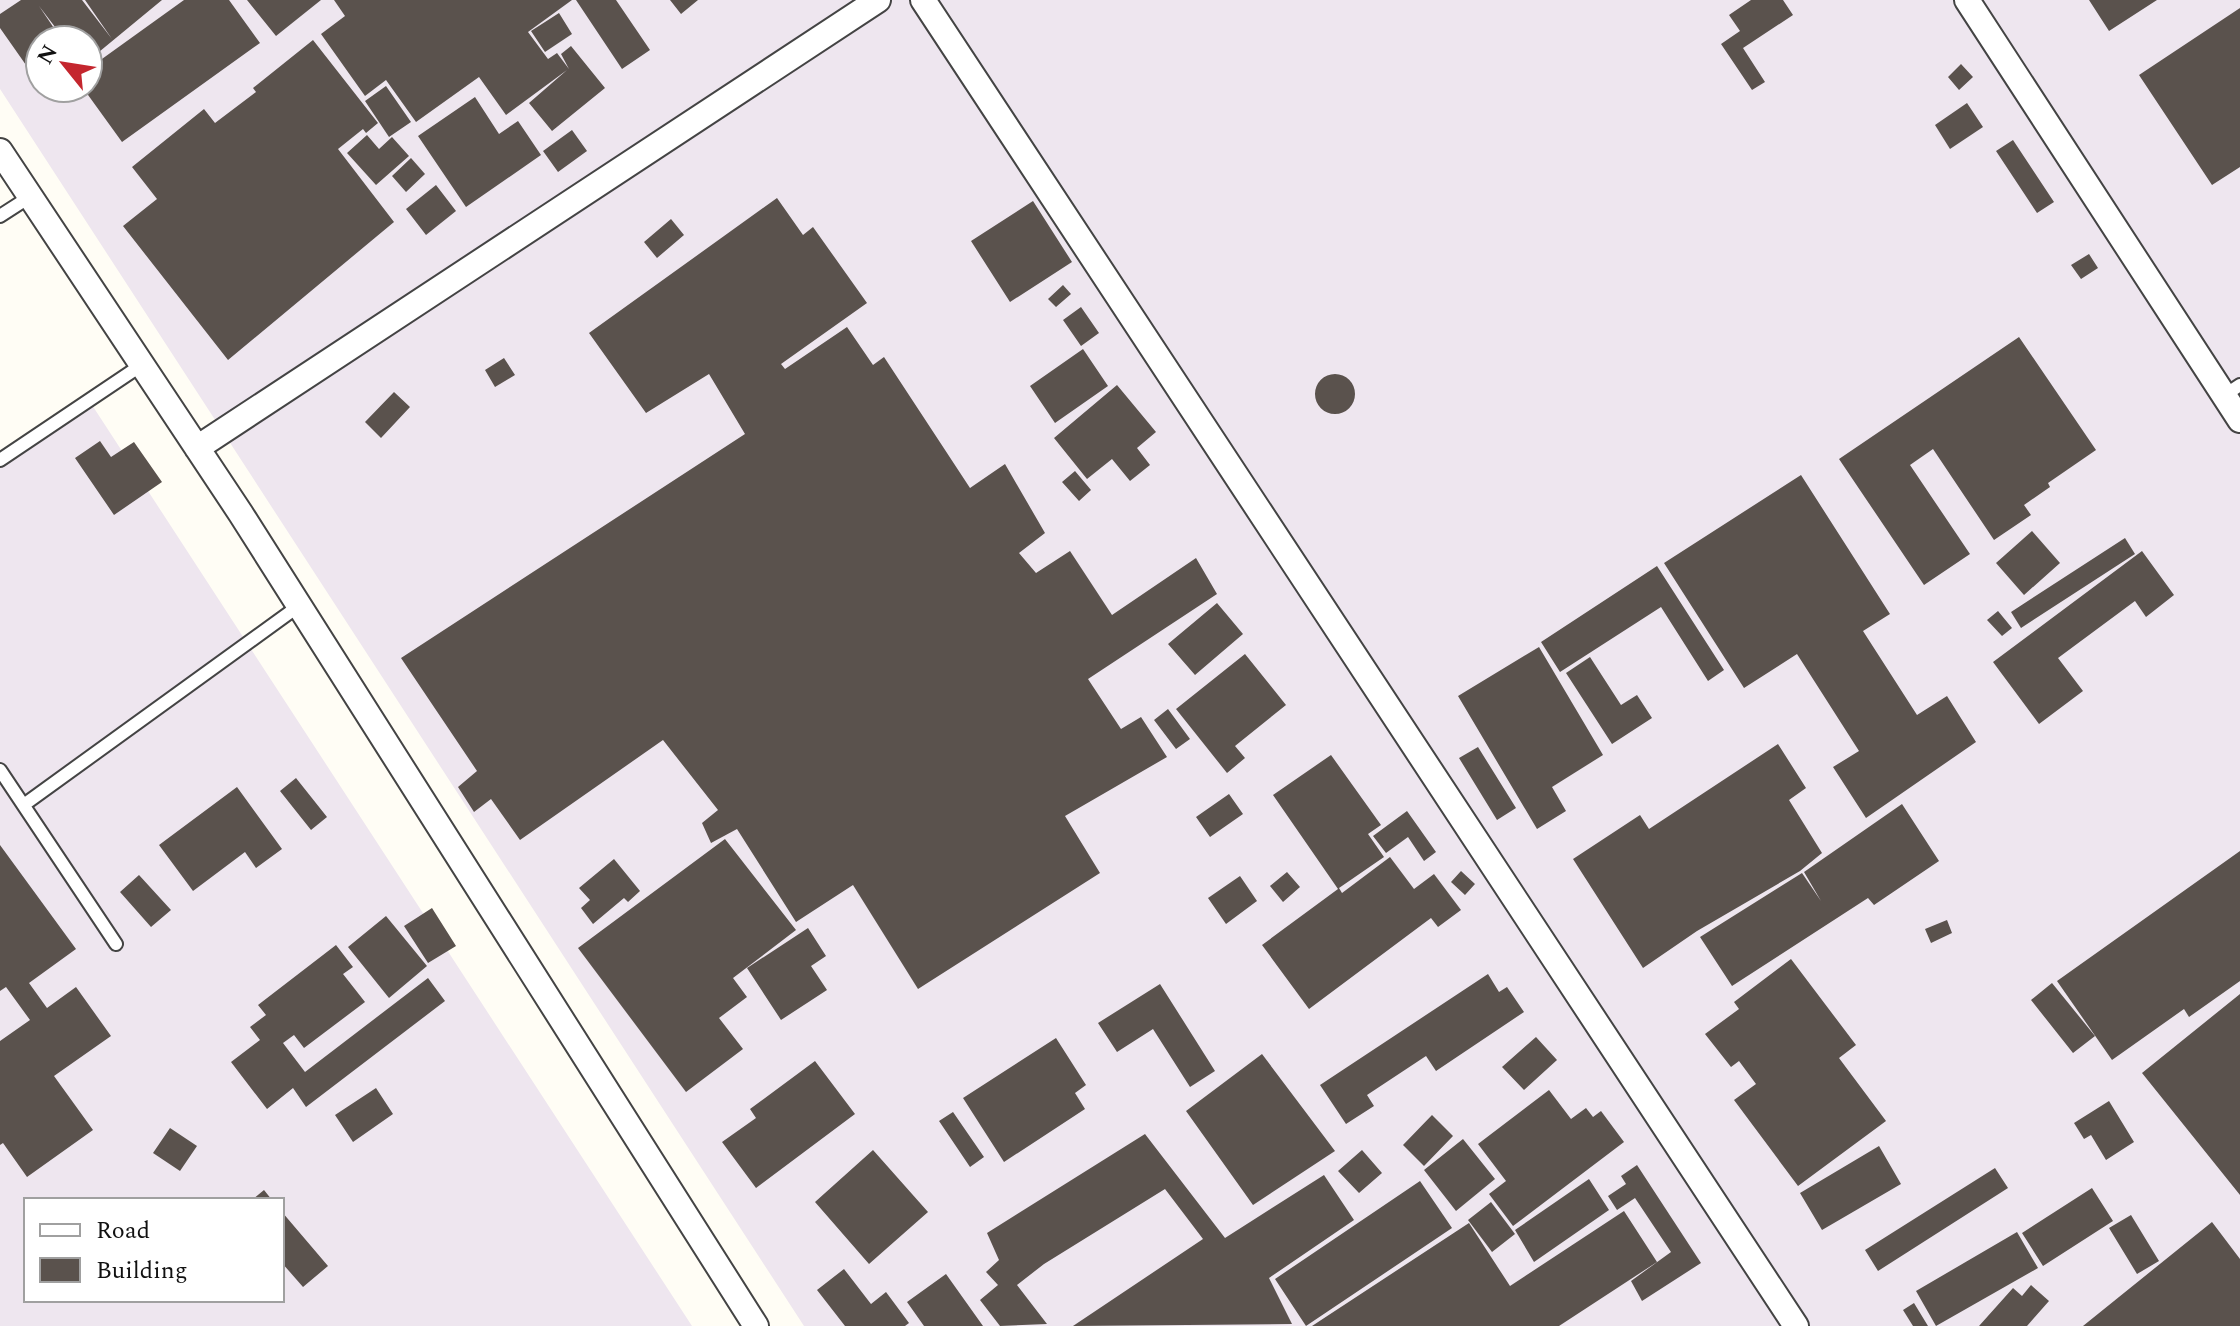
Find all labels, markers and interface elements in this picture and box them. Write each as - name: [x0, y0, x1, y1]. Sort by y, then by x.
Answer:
- north arrow: [24, 24, 104, 104]
- text: N: [29, 39, 67, 71]
- legend: [24, 1198, 284, 1302]
- text: Road: [96, 1213, 150, 1249]
- text: Building: [96, 1253, 188, 1289]

